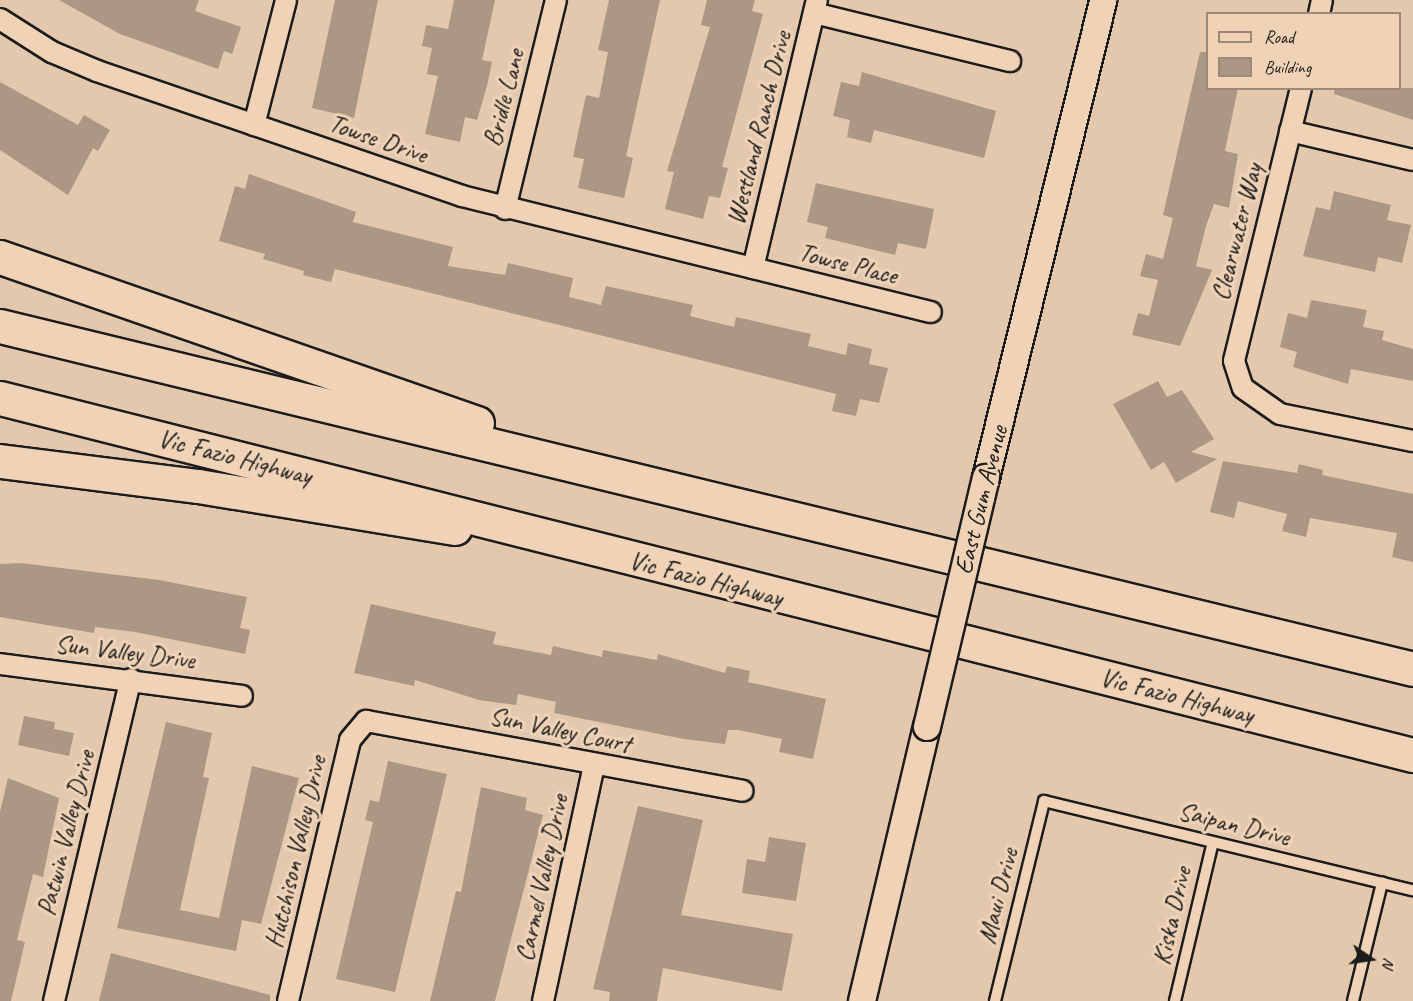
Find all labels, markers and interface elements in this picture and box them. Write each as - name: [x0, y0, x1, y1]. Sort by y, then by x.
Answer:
- legend: [1206, 12, 1401, 90]
- text: Road: [1264, 26, 1294, 48]
- street label: Westland Ranch Drive: [720, 28, 798, 228]
- street label: Bridle Lane: [477, 46, 531, 150]
- text: Building: [1264, 56, 1311, 78]
- street label: Towse Drive: [325, 108, 431, 170]
- street label: Clearwater Way: [1205, 160, 1269, 304]
- street label: Towse Place: [795, 237, 901, 291]
- street label: Vic Fazio Highway: [155, 423, 315, 491]
- street label: East Gum Avenue: [948, 423, 1014, 577]
- street label: Vic Fazio Highway: [626, 545, 786, 613]
- street label: Sun Valley Drive: [53, 628, 197, 676]
- street label: Vic Fazio Highway: [1097, 662, 1257, 730]
- street label: Sun Valley Court: [486, 700, 634, 760]
- street label: Patwin Valley Drive: [30, 747, 102, 919]
- street label: Hutchison Valley Drive: [259, 753, 333, 951]
- street label: Carmel Valley Drive: [509, 792, 575, 964]
- street label: Saipan Drive: [1175, 795, 1293, 853]
- street label: Maui Drive: [971, 845, 1025, 947]
- street label: Kiska Drive: [1146, 864, 1198, 968]
- north arrow: [1341, 929, 1401, 989]
- text: N: [1378, 956, 1399, 970]

